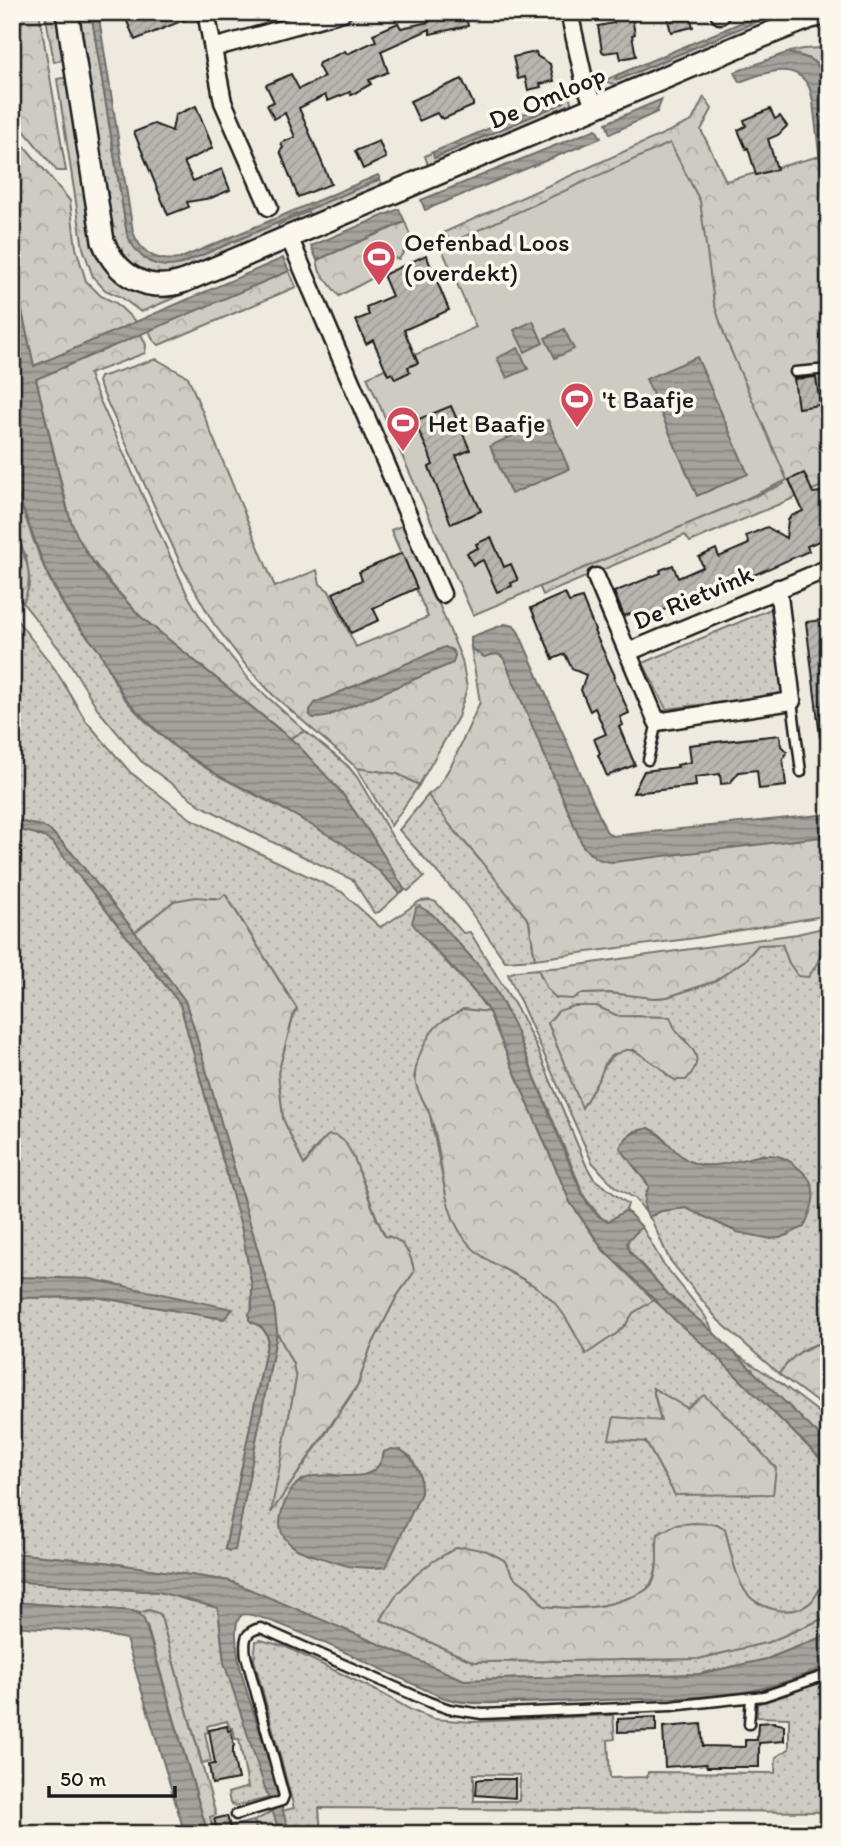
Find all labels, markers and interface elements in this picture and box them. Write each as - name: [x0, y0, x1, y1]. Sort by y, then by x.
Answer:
- street label: De Omloop: [484, 58, 610, 136]
- place label: Oefenbad Loos (overdekt): [404, 226, 570, 288]
- sports icon: Oefenbad Loos (overdekt): [360, 238, 398, 287]
- sports icon: 't Baafje: [558, 380, 596, 429]
- place label: 't Baafje: [602, 383, 694, 415]
- sports icon: Het Baafje: [384, 404, 422, 453]
- place label: Het Baafje: [428, 407, 545, 439]
- street label: De Rietvink: [628, 557, 758, 637]
- scale bar: [49, 1755, 175, 1799]
- text: 50 m: [60, 1766, 107, 1791]

